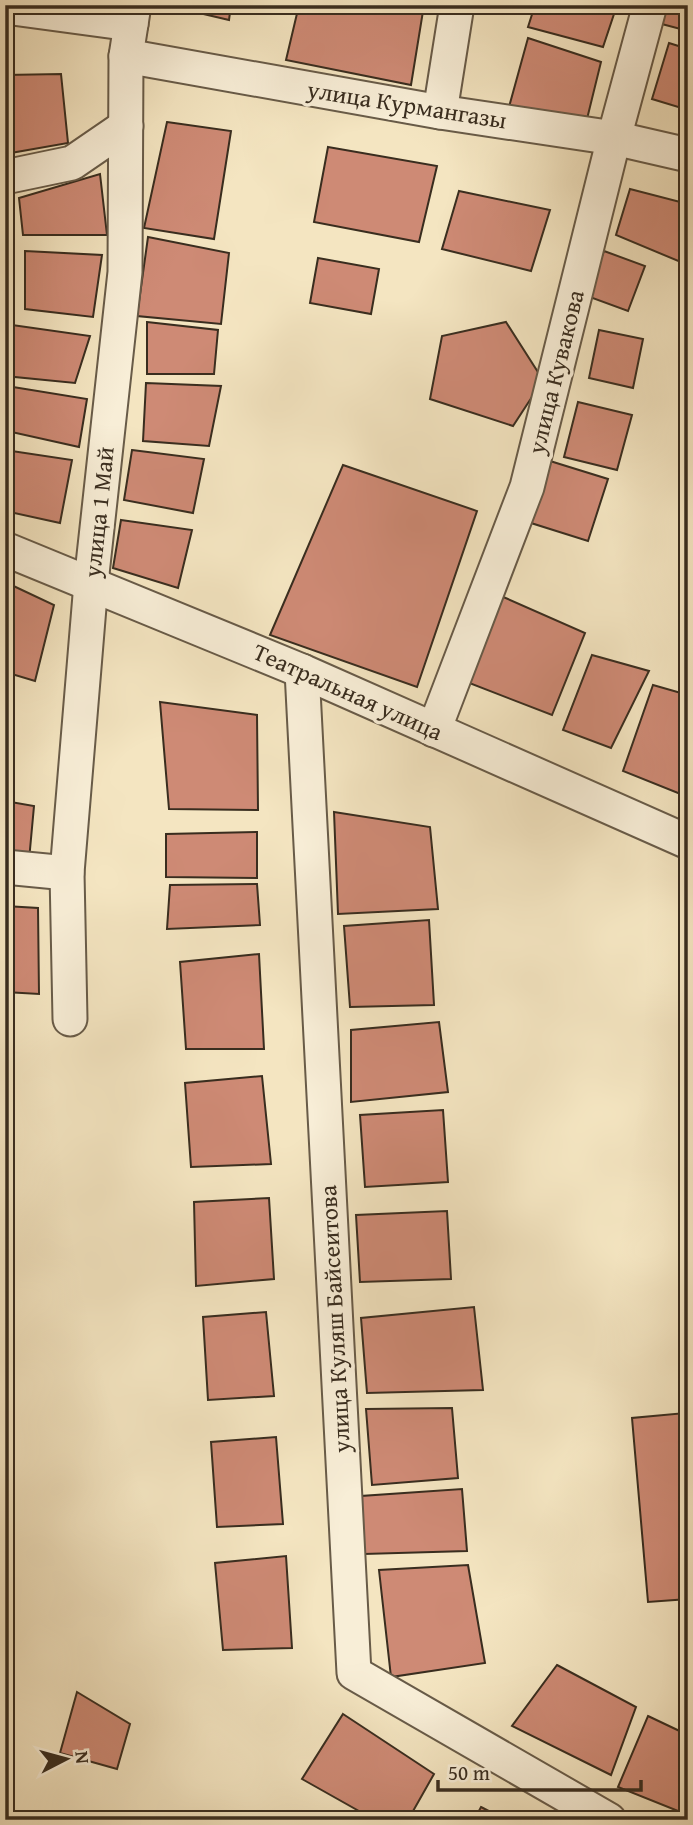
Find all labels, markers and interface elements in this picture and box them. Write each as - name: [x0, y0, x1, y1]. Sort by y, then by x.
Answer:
- street label: улица Курмангазы: [304, 71, 509, 138]
- street label: улица Кувакова: [518, 286, 593, 459]
- street label: улица 1 Май: [74, 445, 123, 580]
- street label: Театральная улица: [248, 634, 449, 749]
- street label: улица Куляш Байсеитова: [310, 1184, 359, 1455]
- north arrow: [32, 1724, 102, 1794]
- scale bar: [438, 1748, 640, 1792]
- text: N: [68, 1749, 98, 1765]
- text: 50 m: [448, 1757, 490, 1788]

